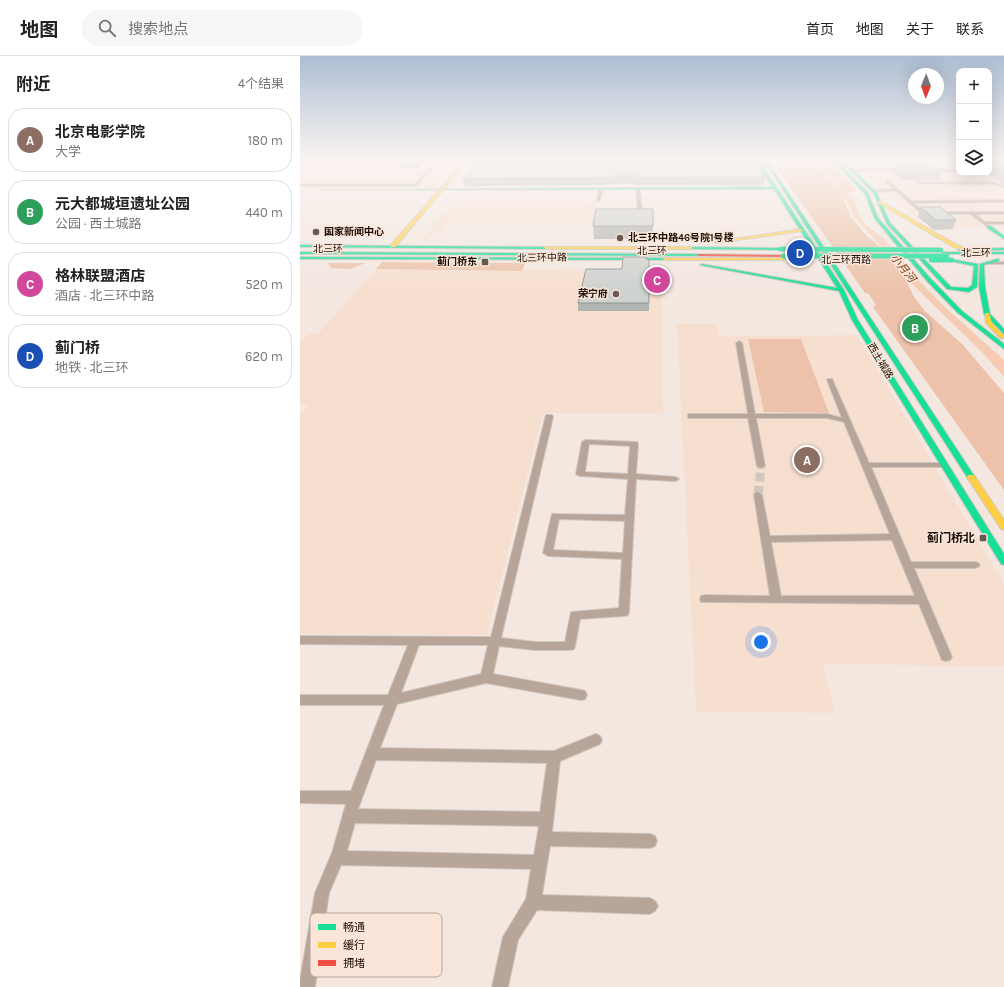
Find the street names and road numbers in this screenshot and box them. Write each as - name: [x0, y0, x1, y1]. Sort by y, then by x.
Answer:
- street label: 北三环: [313, 243, 343, 255]
- street label: 北三环: [637, 245, 667, 257]
- street label: 北三环: [961, 247, 991, 259]
- street label: 北三环中路: [517, 252, 567, 264]
- street label: 北三环西路: [821, 254, 871, 266]
- street label: 西土城路: [865, 341, 895, 381]

